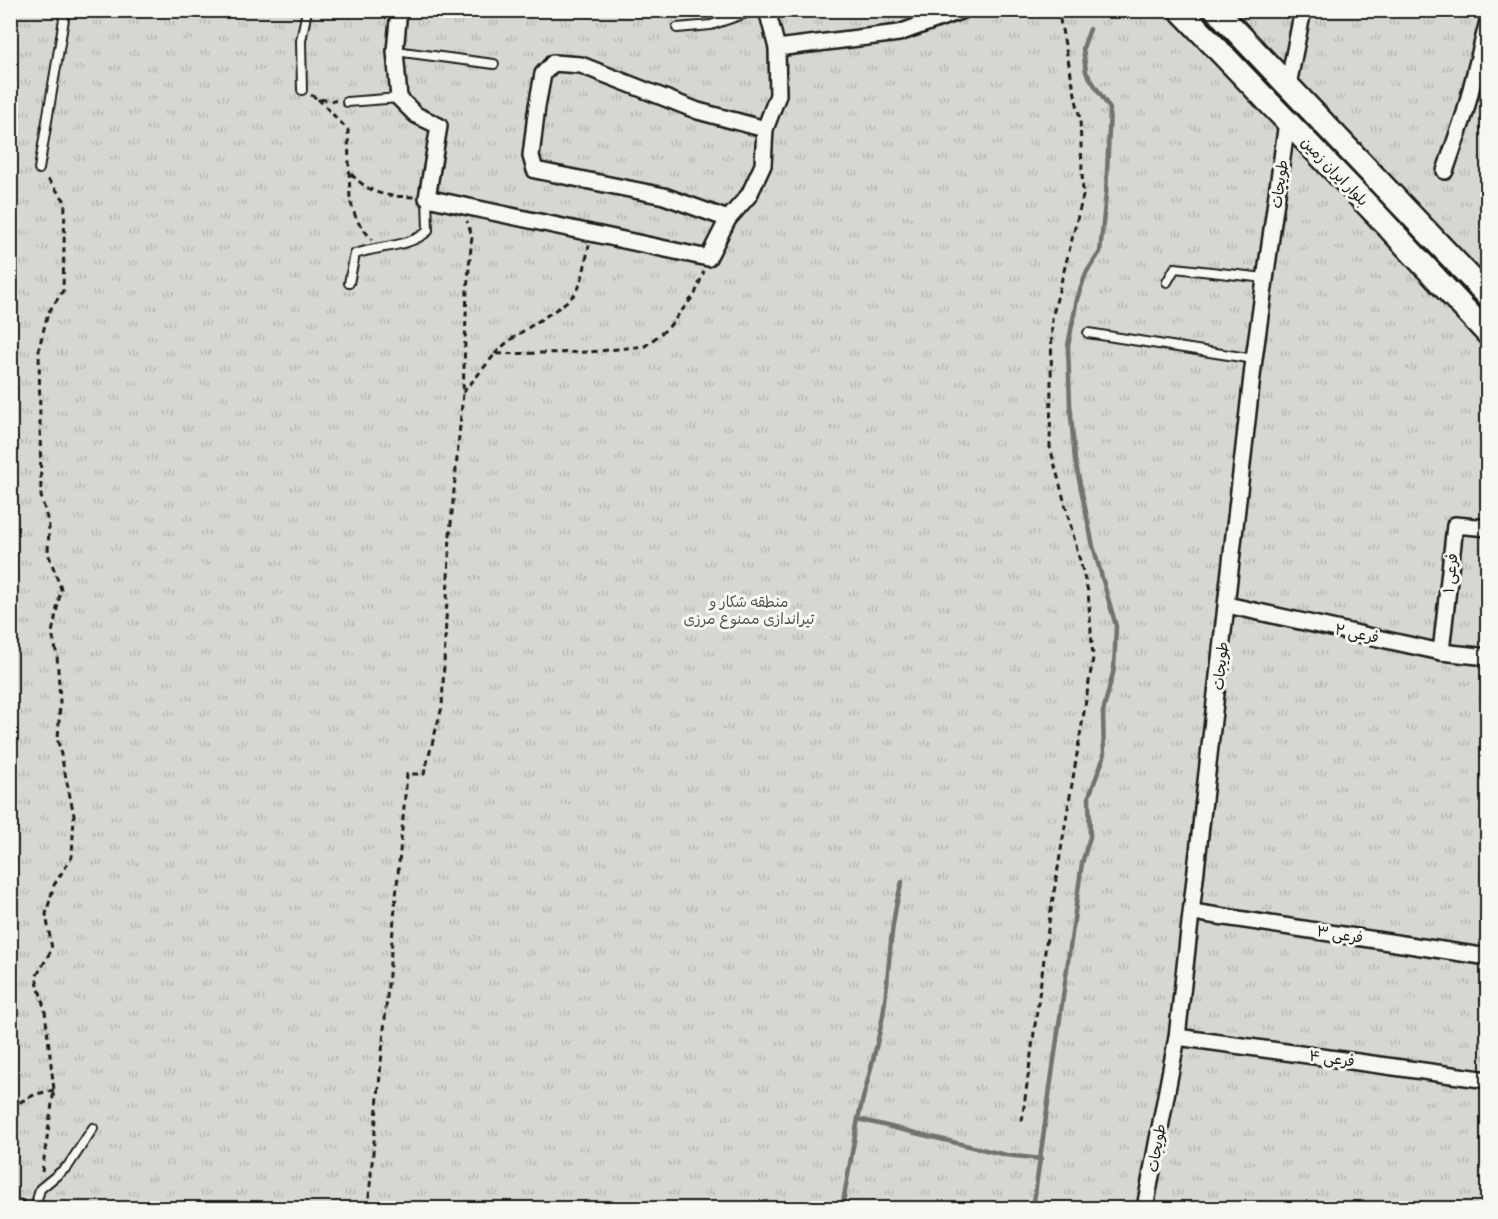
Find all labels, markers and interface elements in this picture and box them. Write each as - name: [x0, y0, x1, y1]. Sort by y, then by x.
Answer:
- street label: بلوار ایران زمین: [1297, 132, 1373, 210]
- street label: طویجات: [1266, 159, 1292, 209]
- street label: فرعی ۱: [1438, 552, 1463, 594]
- park label: منطقه شکار و تیراندازی ممنوع مرزی: [684, 592, 815, 629]
- street label: فرعی ۲: [1333, 619, 1381, 648]
- street label: طویجات: [1208, 641, 1232, 691]
- street label: فرعی ۳: [1315, 921, 1365, 948]
- street label: فرعی ۴: [1308, 1045, 1356, 1072]
- street label: طویجات: [1142, 1122, 1170, 1174]

